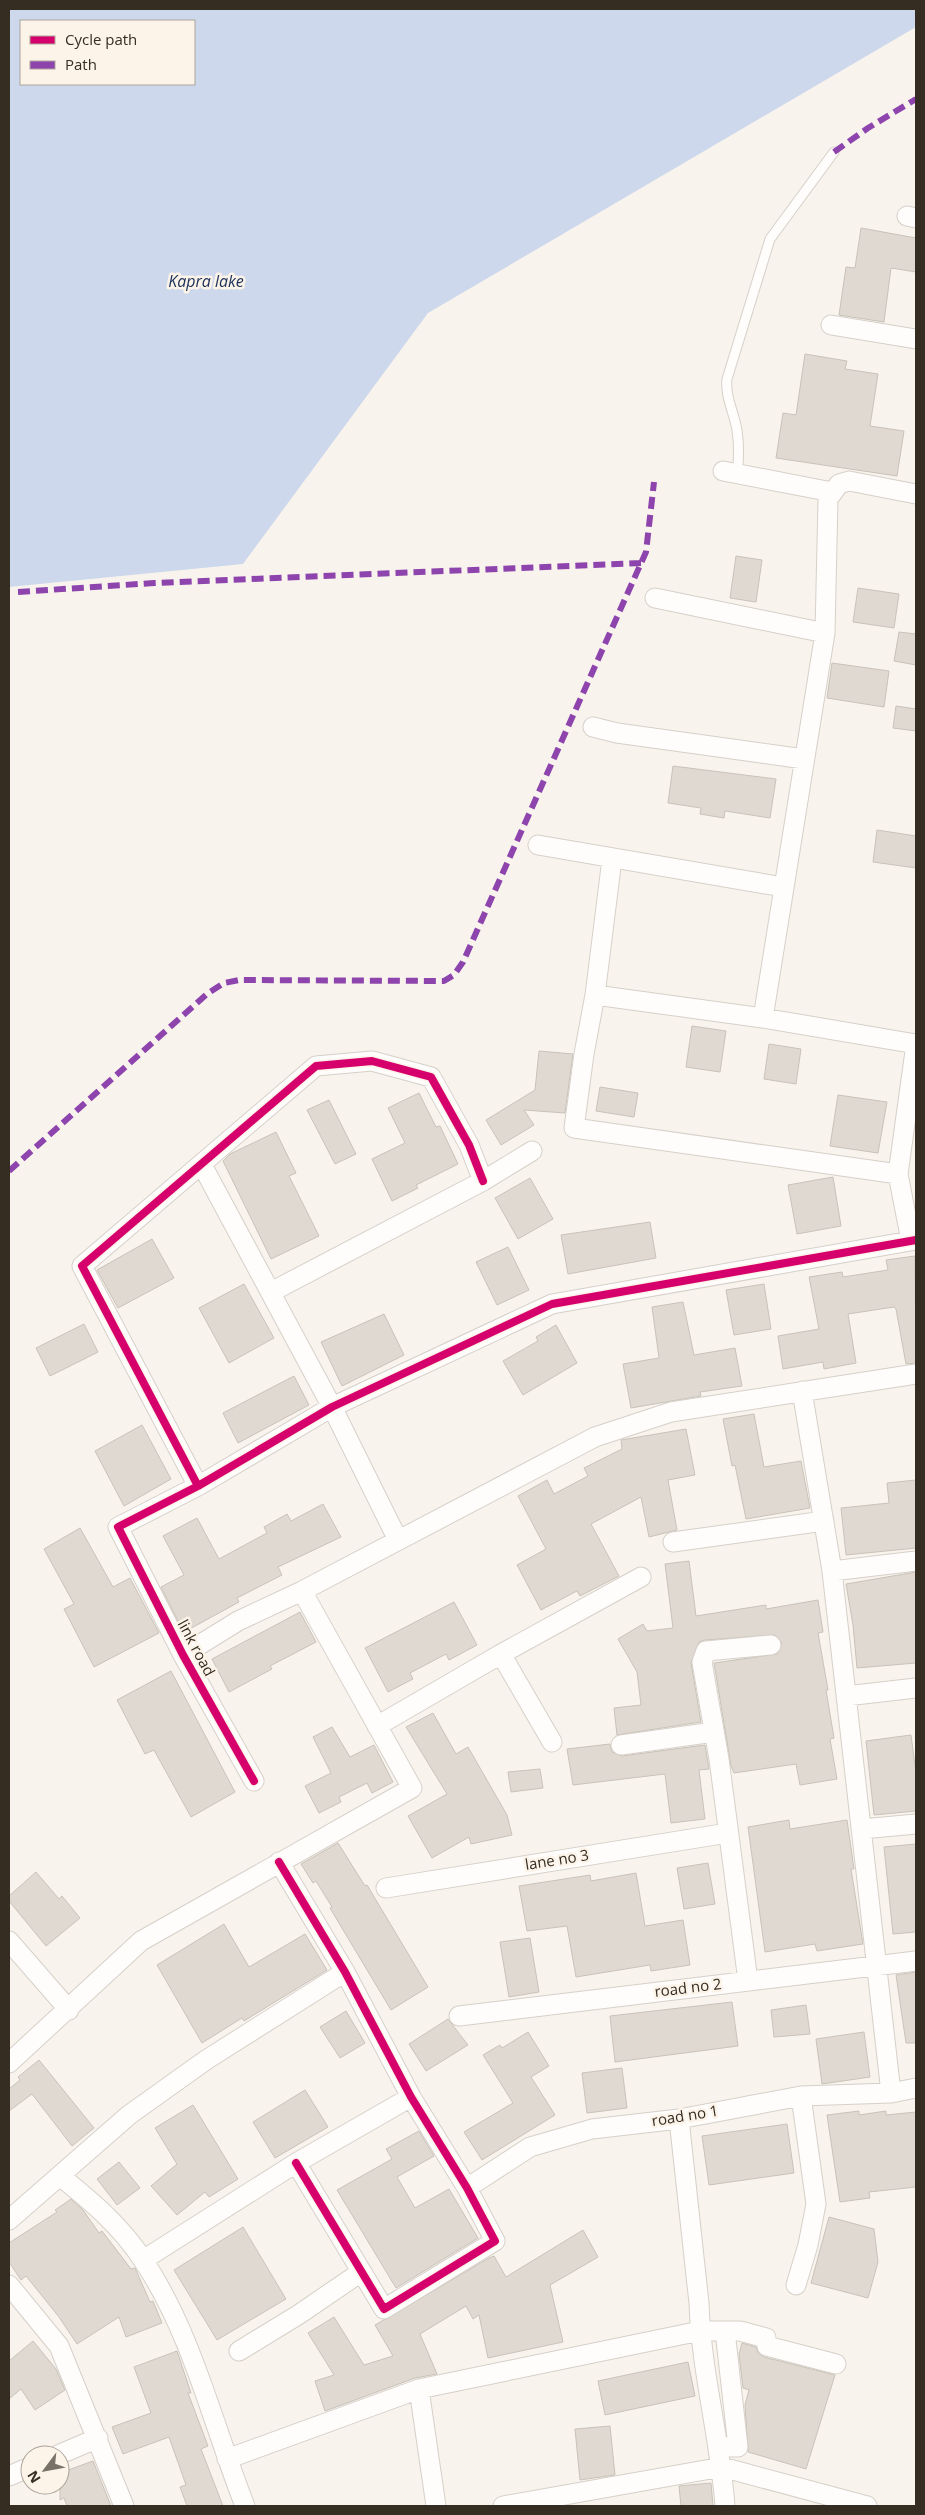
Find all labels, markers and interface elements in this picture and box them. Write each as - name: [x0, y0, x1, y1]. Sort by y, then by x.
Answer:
- legend: [20, 20, 195, 85]
- text: Cycle path: [65, 29, 137, 49]
- text: Path: [65, 54, 97, 74]
- water label: Kapra lake: [168, 270, 244, 292]
- street label: link road: [174, 1616, 220, 1679]
- street label: lane no 3: [524, 1844, 590, 1874]
- street label: road no 2: [653, 1973, 722, 2001]
- street label: road no 1: [650, 2100, 720, 2130]
- north arrow: [20, 2445, 70, 2495]
- text: N: [22, 2467, 45, 2487]

